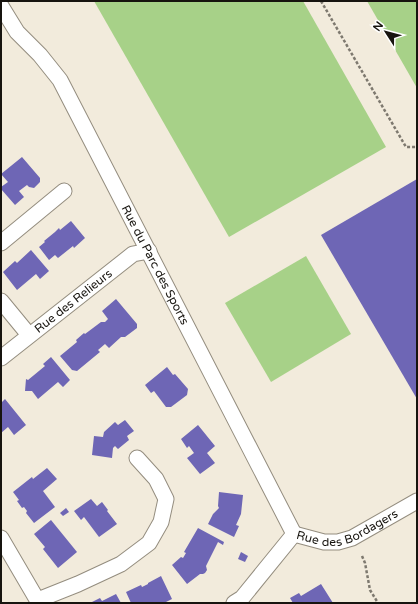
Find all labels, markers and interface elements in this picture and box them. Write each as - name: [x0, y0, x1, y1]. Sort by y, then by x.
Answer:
- north arrow: [366, 12, 406, 52]
- text: N: [370, 19, 386, 34]
- street label: Rue du Parc des Sports: [119, 203, 192, 327]
- street label: Rue des Relieurs: [32, 266, 115, 336]
- street label: Rue des Bordagers: [295, 506, 400, 549]

